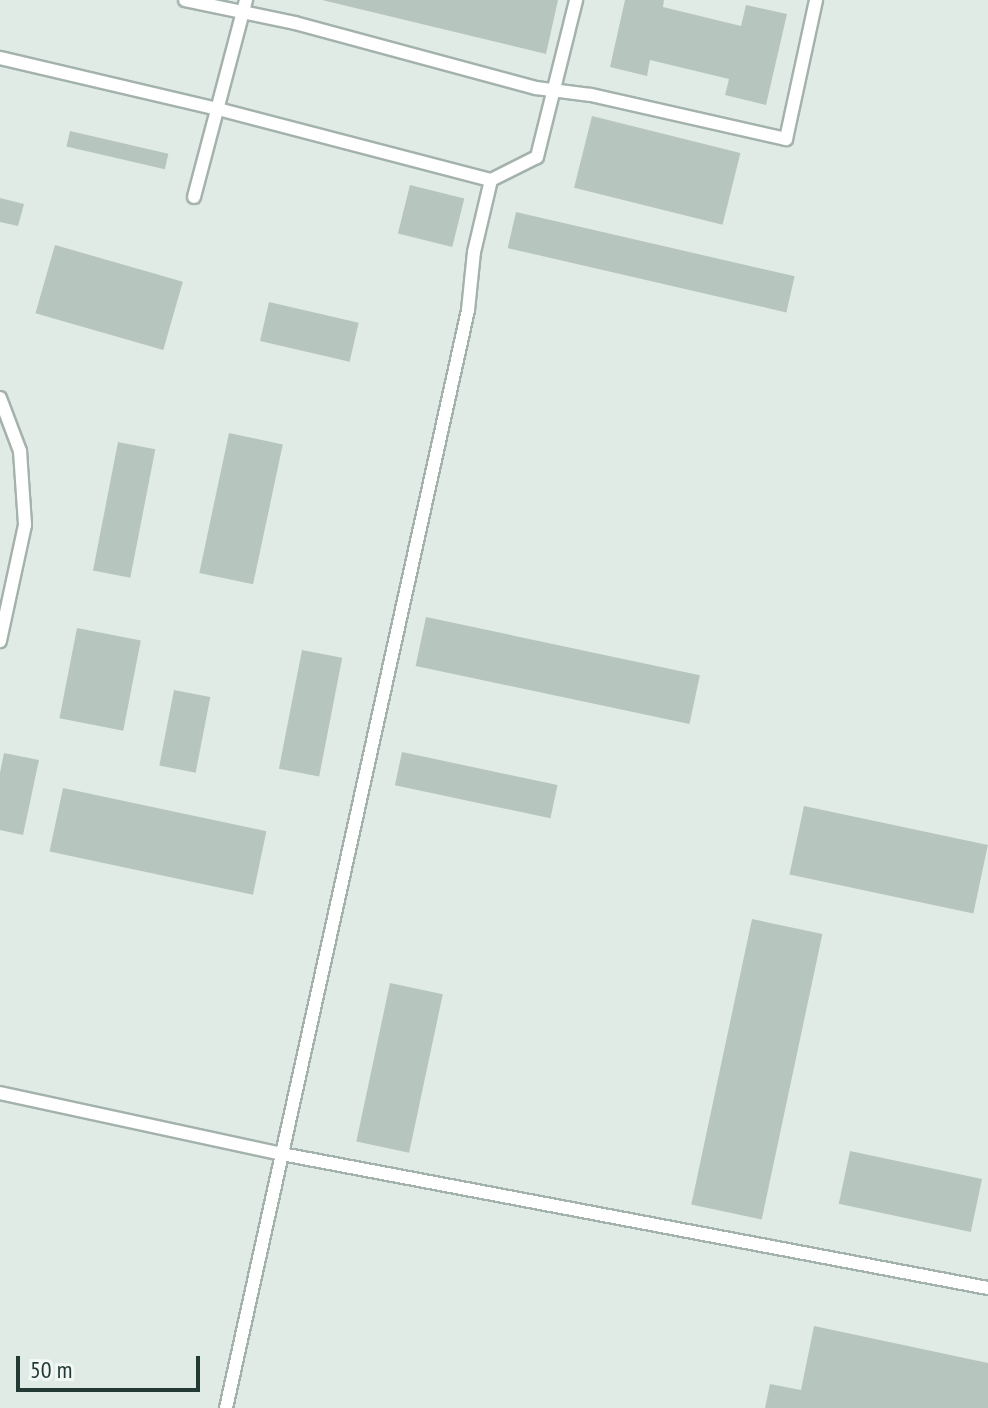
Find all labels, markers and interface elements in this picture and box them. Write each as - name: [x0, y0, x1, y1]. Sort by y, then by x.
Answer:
- scale bar: [20, 1340, 204, 1390]
- text: 50 m: [30, 1354, 72, 1385]

